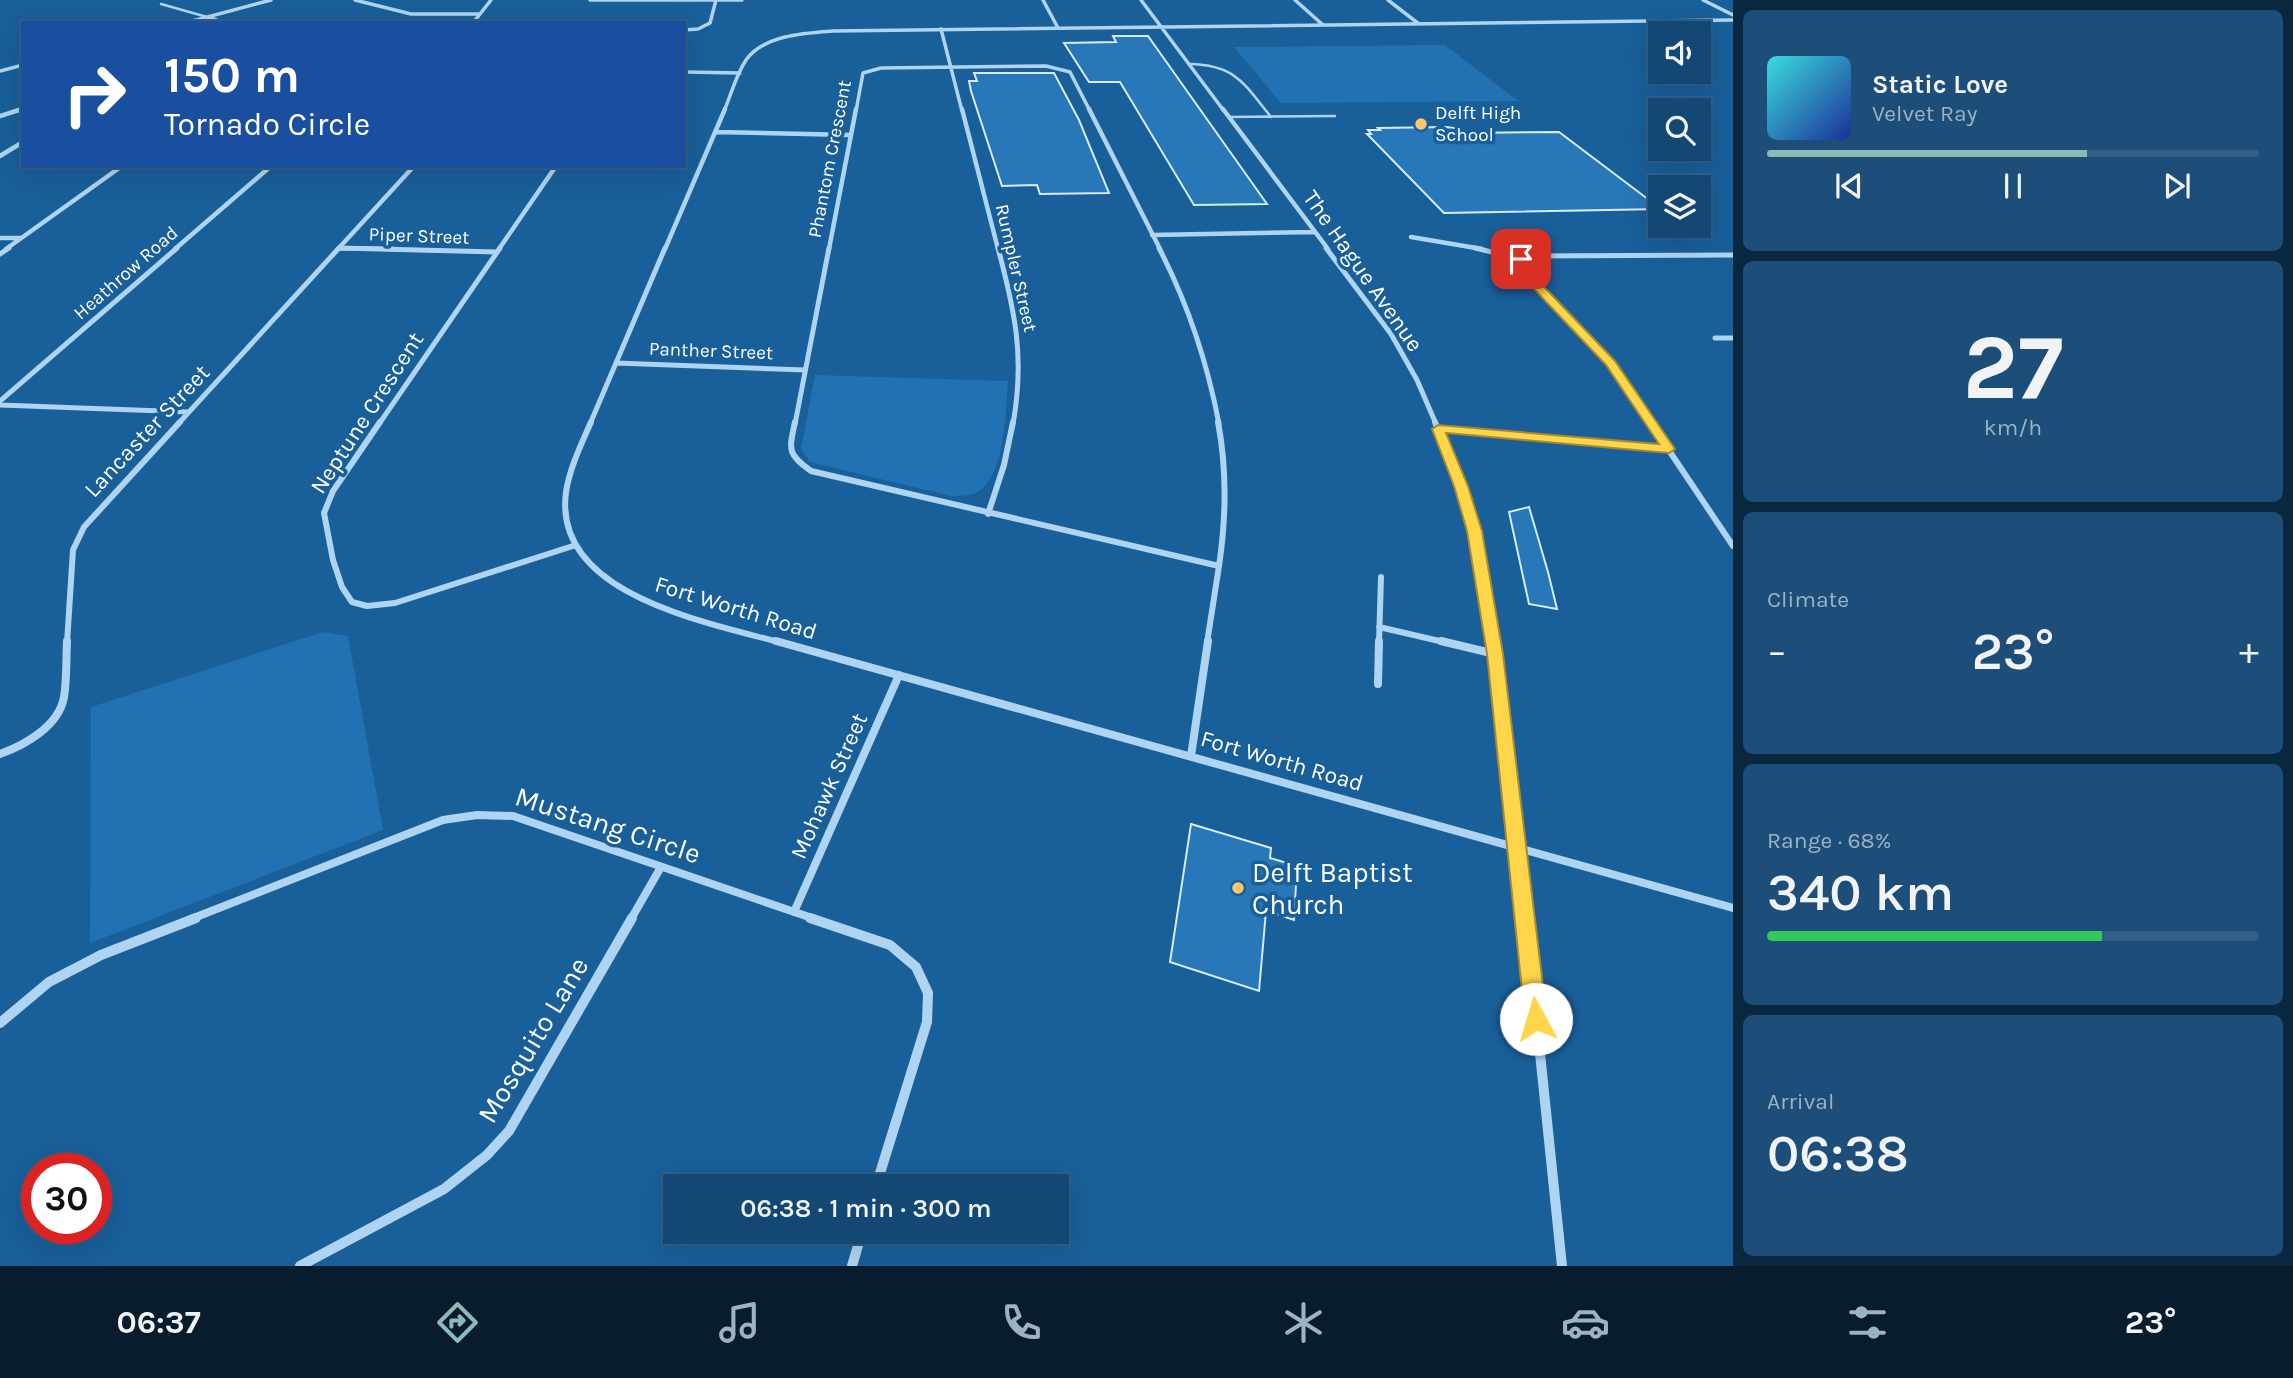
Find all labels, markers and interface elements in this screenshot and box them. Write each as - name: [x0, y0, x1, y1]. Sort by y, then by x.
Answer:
- map controls: [1648, 21, 1711, 238]
- button: sound: [1648, 21, 1711, 84]
- text: 150 m: [164, 47, 300, 104]
- icon: right: [49, 49, 140, 140]
- text: Static Love: [1872, 69, 2008, 100]
- street label: Phantom Crescent: [804, 78, 856, 240]
- button: search: [1648, 98, 1711, 161]
- text: Velvet Ray: [1872, 100, 1977, 127]
- place label: Delft High School: [1435, 102, 1521, 146]
- text: Tornado Circle: [164, 106, 370, 143]
- marker: Delft High School: [1413, 116, 1429, 132]
- icon: previous: [1830, 167, 1868, 205]
- icon: pause: [1994, 167, 2032, 205]
- icon: next: [2158, 167, 2196, 205]
- button: layers: [1648, 175, 1711, 238]
- street label: The Hague Avenue: [1297, 185, 1429, 357]
- street label: Rumpler Street: [991, 202, 1041, 334]
- street label: Heathrow Road: [69, 222, 183, 324]
- street label: Piper Street: [368, 223, 470, 249]
- pin: [1491, 229, 1551, 289]
- icon: arrive: [1502, 240, 1540, 278]
- text: 27: [1963, 315, 2063, 421]
- street label: Neptune Crescent: [305, 327, 429, 499]
- street label: Panther Street: [648, 338, 774, 364]
- street label: Lancaster Street: [79, 359, 216, 503]
- text: km/h: [1984, 414, 2042, 441]
- street label: Fort Worth Road: [652, 571, 820, 645]
- text: Climate: [1767, 586, 1849, 613]
- text: 23°: [1972, 621, 2054, 682]
- text: −: [1767, 629, 1787, 674]
- text: +: [2239, 629, 2259, 674]
- street label: Mohawk Street: [785, 709, 873, 863]
- street label: Fort Worth Road: [1198, 725, 1366, 797]
- street label: Mustang Circle: [511, 779, 705, 871]
- text: Range · 68%: [1767, 827, 1891, 854]
- place label: Delft Baptist Church: [1252, 856, 1413, 921]
- text: 340 km: [1767, 862, 1954, 923]
- marker: Delft Baptist Church: [1230, 880, 1246, 896]
- street label: Mosquito Lane: [471, 951, 595, 1129]
- position arrow: [1499, 982, 1573, 1056]
- text: Arrival: [1767, 1088, 1834, 1115]
- text: 06:38: [1767, 1123, 1909, 1184]
- speed limit sign: 30: [21, 1153, 112, 1244]
- text: 06:38 · 1 min · 300 m: [740, 1193, 992, 1224]
- icon: directions: [433, 1298, 482, 1347]
- icon: music: [715, 1298, 764, 1347]
- icon: phone: [997, 1298, 1046, 1347]
- icon: climate: [1279, 1298, 1328, 1347]
- icon: car: [1561, 1298, 1610, 1347]
- icon: filters: [1843, 1298, 1892, 1347]
- text: 06:37: [116, 1304, 201, 1341]
- text: 23°: [2125, 1304, 2177, 1341]

